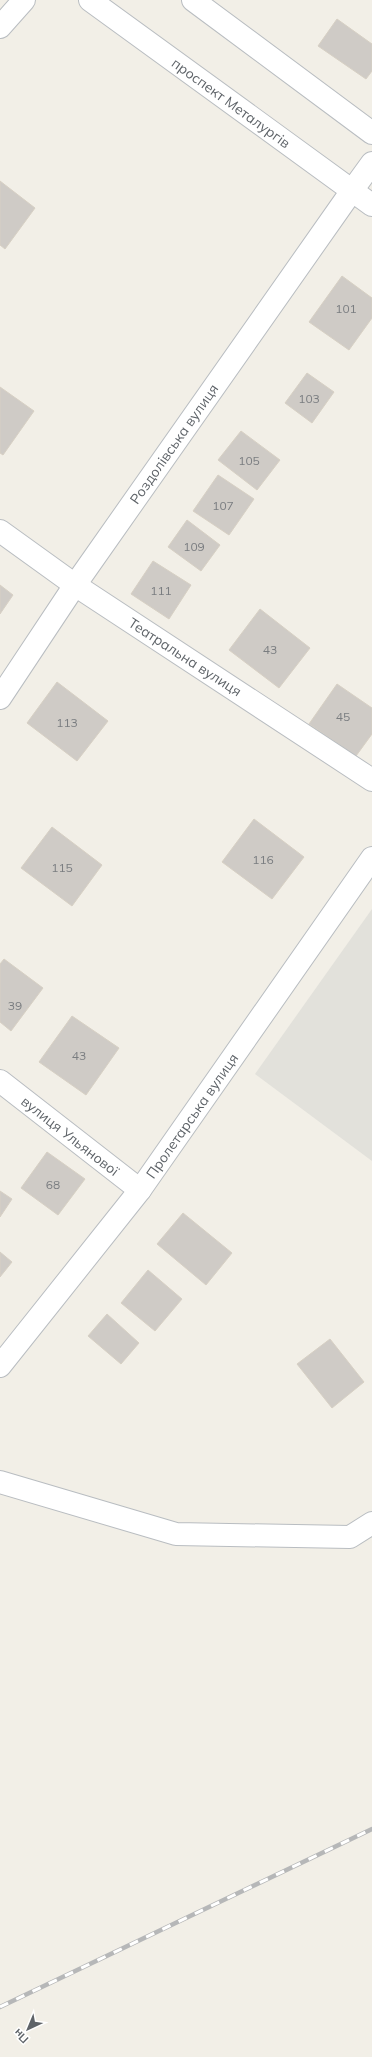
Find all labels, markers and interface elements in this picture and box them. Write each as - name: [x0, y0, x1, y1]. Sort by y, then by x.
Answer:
- street label: проспект Металургів: [168, 54, 294, 152]
- house number: 101: [335, 301, 357, 316]
- street label: Роздолівська вулиця: [126, 380, 222, 508]
- house number: 103: [298, 391, 320, 406]
- house number: 105: [238, 453, 260, 468]
- house number: 107: [212, 498, 234, 513]
- house number: 109: [183, 539, 205, 554]
- house number: 111: [150, 583, 172, 598]
- street label: Театральна вулиця: [125, 614, 245, 700]
- house number: 43: [263, 642, 277, 657]
- house number: 45: [336, 709, 350, 724]
- house number: 113: [56, 715, 78, 730]
- house number: 116: [252, 852, 274, 867]
- house number: 115: [51, 860, 73, 875]
- house number: 39: [8, 998, 22, 1013]
- house number: 43: [72, 1048, 86, 1063]
- street label: Пролетарська вулиця: [142, 1050, 242, 1182]
- street label: вулиця Ульянової: [17, 1092, 123, 1180]
- house number: 68: [46, 1177, 60, 1192]
- north arrow: [8, 2009, 48, 2049]
- text: Пн: [11, 2026, 31, 2047]

